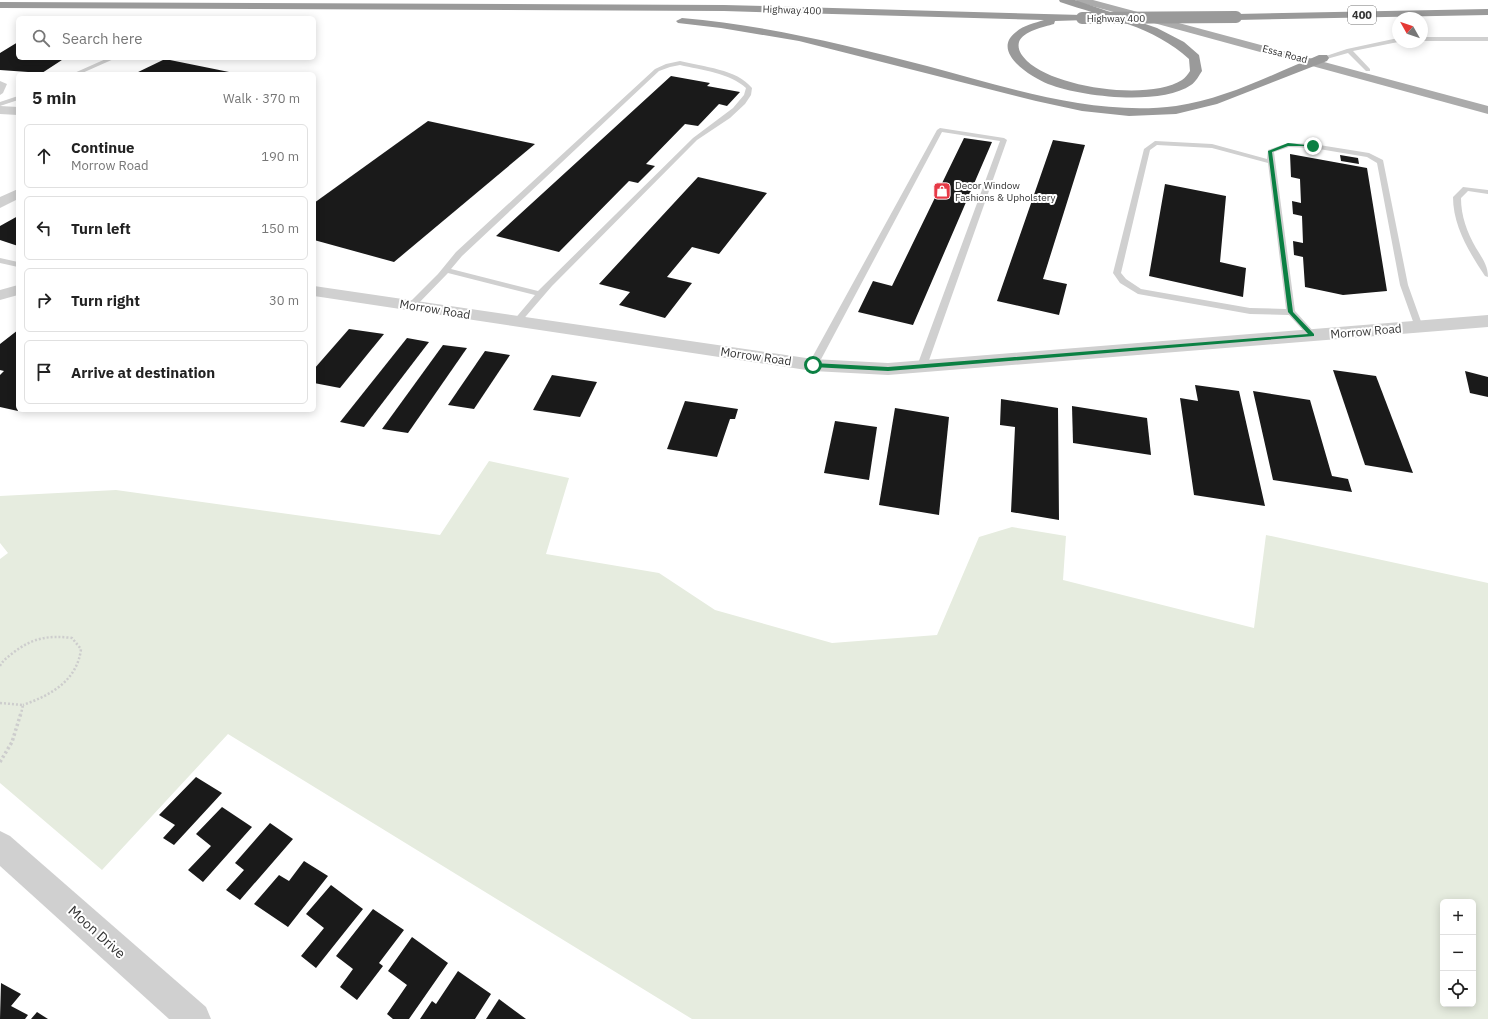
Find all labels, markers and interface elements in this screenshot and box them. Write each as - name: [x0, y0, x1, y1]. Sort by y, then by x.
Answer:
- street label: Highway 400: [762, 2, 822, 18]
- road number: 400: [1348, 6, 1376, 24]
- street label: Highway 400: [1087, 12, 1145, 25]
- north arrow: [1392, 12, 1428, 48]
- search box: [16, 16, 316, 60]
- icon: search: [30, 27, 52, 49]
- text: Search here: [62, 29, 142, 48]
- street label: Essa Road: [1261, 42, 1309, 66]
- text: 5 min: [32, 87, 76, 109]
- text: Walk · 370 m: [223, 90, 300, 107]
- route end: [1304, 137, 1322, 155]
- text: Continue: [71, 138, 135, 157]
- icon: ahead: [33, 145, 55, 167]
- text: 190 m: [261, 148, 299, 165]
- text: Morrow Road: [71, 157, 148, 174]
- place label: Decor Window Fashions & Upholstery: [955, 179, 1056, 204]
- shop icon: Decor Window Fashions & Upholstery: [932, 181, 952, 201]
- icon: left: [33, 217, 55, 239]
- text: Turn left: [71, 219, 131, 238]
- text: 150 m: [261, 220, 299, 237]
- icon: right: [33, 289, 55, 311]
- text: Turn right: [71, 291, 140, 310]
- text: 30 m: [269, 292, 299, 309]
- street label: Morrow Road: [399, 296, 471, 322]
- street label: Morrow Road: [1330, 320, 1402, 342]
- street label: Morrow Road: [720, 344, 792, 368]
- route start: [804, 356, 822, 374]
- icon: arrive: [33, 361, 55, 383]
- text: Arrive at destination: [71, 363, 215, 382]
- map controls: [1440, 899, 1476, 1007]
- button: +: [1440, 899, 1476, 935]
- street label: Moon Drive: [65, 902, 130, 963]
- button: −: [1440, 935, 1476, 971]
- button: locate: [1440, 971, 1476, 1007]

